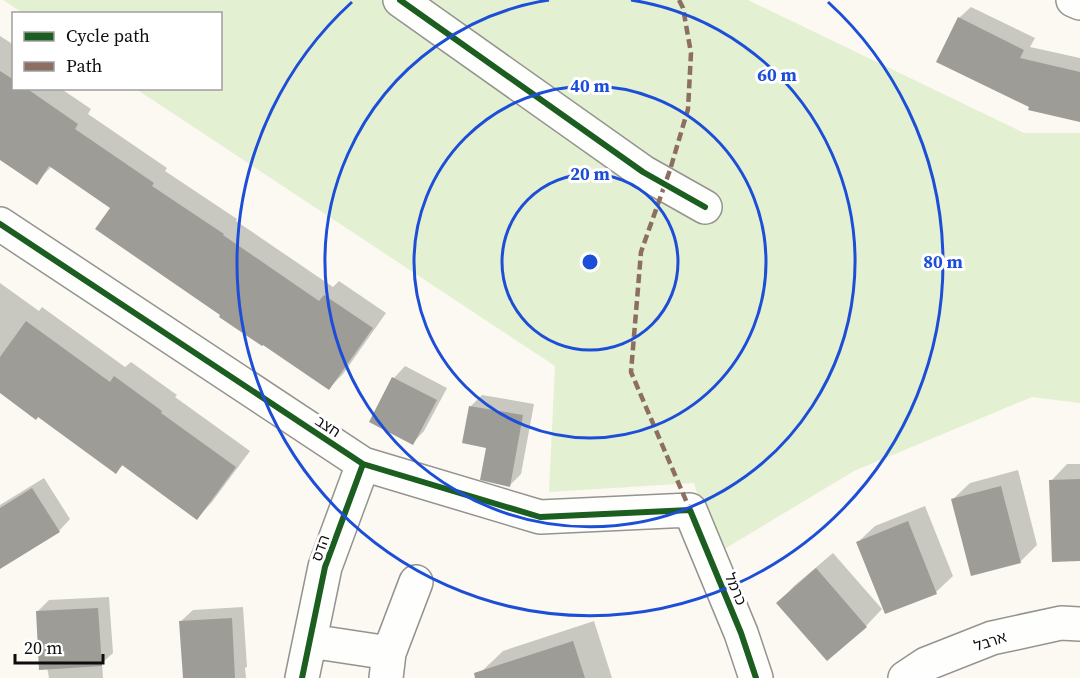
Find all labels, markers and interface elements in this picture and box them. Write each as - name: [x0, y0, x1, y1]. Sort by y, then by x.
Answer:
- legend: [12, 12, 222, 90]
- text: Cycle path: [66, 23, 150, 48]
- text: Path: [66, 53, 103, 78]
- text: 60 m: [757, 62, 797, 87]
- text: 40 m: [570, 73, 610, 98]
- text: 20 m: [570, 161, 610, 186]
- text: 80 m: [923, 249, 963, 274]
- centre of rings: [580, 252, 600, 272]
- street label: חצב: [311, 410, 345, 442]
- street label: הדס: [306, 532, 334, 564]
- street label: כרמל: [720, 570, 752, 609]
- street label: ארבל: [971, 626, 1009, 656]
- scale bar: [15, 627, 104, 665]
- text: 20 m: [24, 635, 62, 660]

